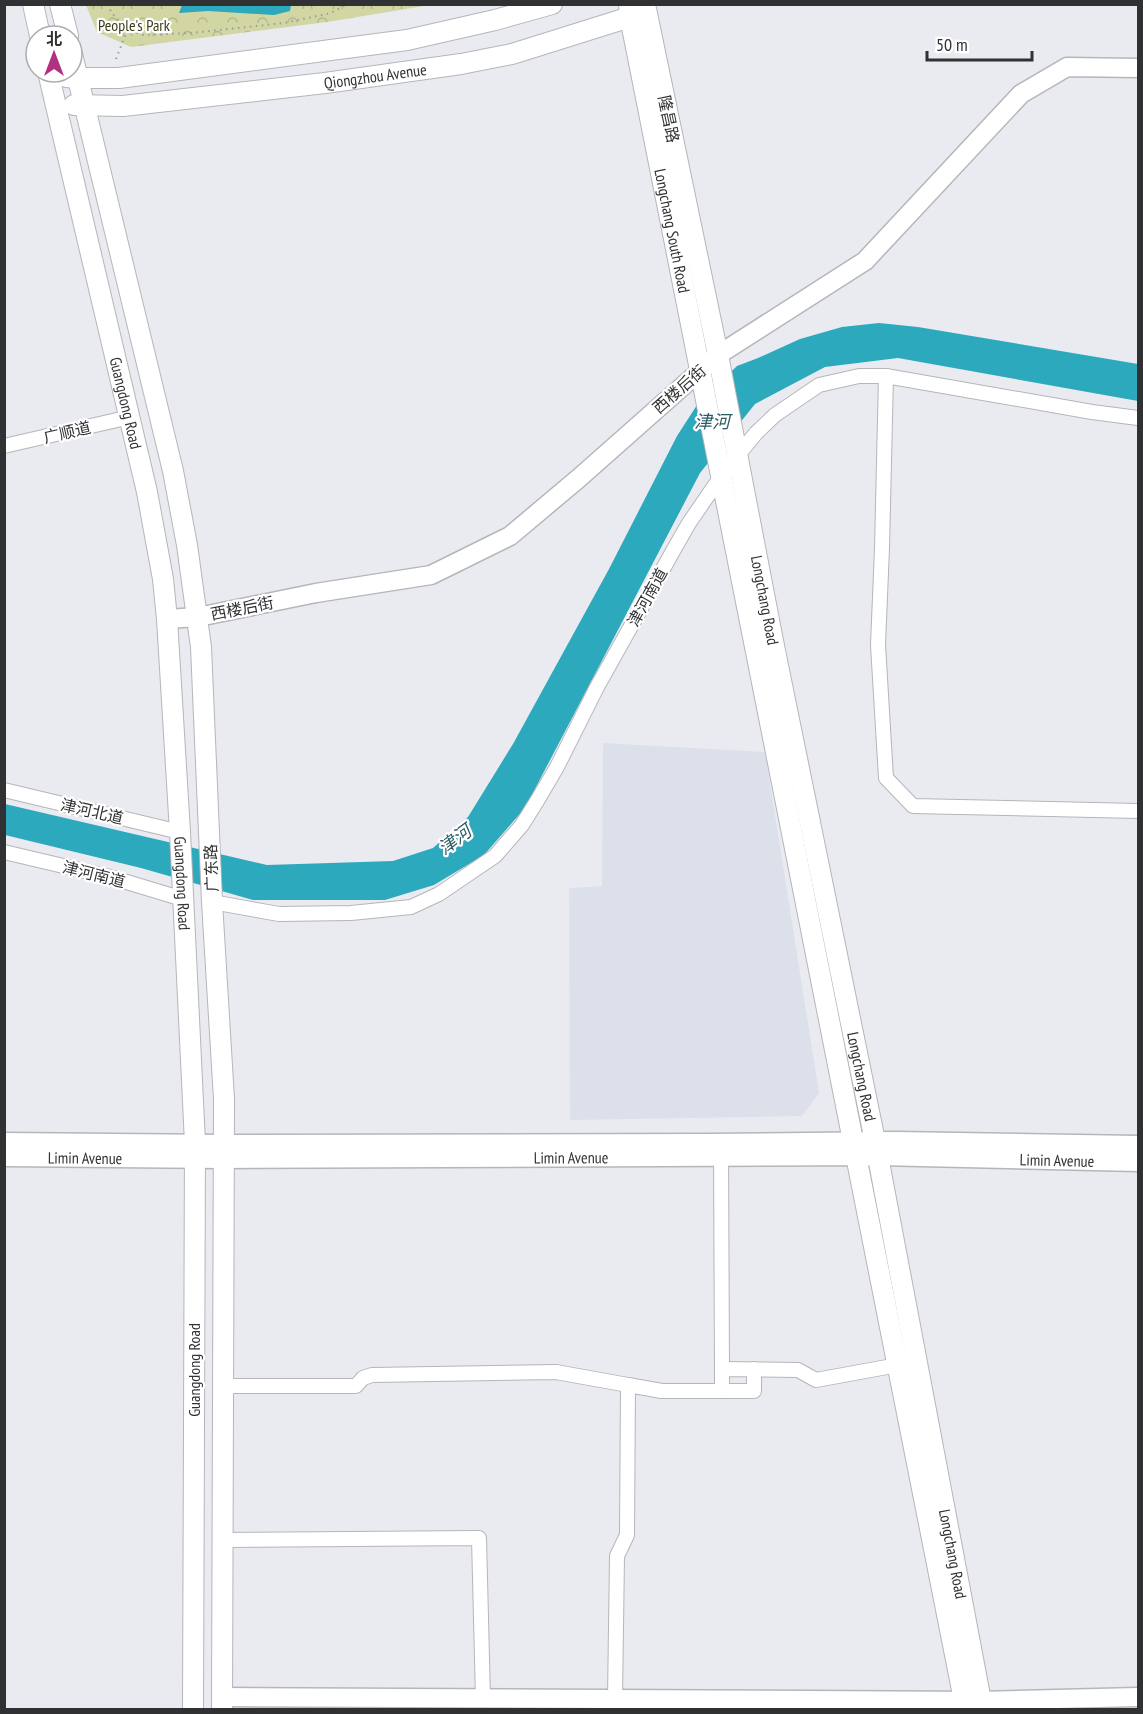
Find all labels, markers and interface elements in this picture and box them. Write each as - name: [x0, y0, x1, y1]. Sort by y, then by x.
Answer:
- park label: People's Park: [98, 15, 171, 35]
- north arrow: [24, 24, 84, 84]
- scale bar: [927, 24, 1032, 62]
- text: 北: [46, 29, 62, 49]
- text: 50 m: [936, 33, 968, 56]
- street label: Qiongzhou Avenue: [323, 59, 428, 93]
- street label: 隆昌路: [654, 93, 684, 145]
- street label: Longchang South Road: [650, 167, 695, 295]
- street label: Guangdong Road: [106, 355, 147, 451]
- street label: 西楼后街: [648, 360, 710, 418]
- water label: 津河: [694, 410, 733, 433]
- street label: 广顺道: [41, 417, 93, 447]
- street label: Longchang Road: [747, 554, 784, 647]
- street label: 津河南道: [623, 564, 671, 630]
- street label: 西楼后街: [209, 592, 275, 624]
- street label: 津河北道: [59, 794, 125, 828]
- water label: 津河: [433, 818, 478, 860]
- street label: Guangdong Road: [170, 836, 195, 931]
- street label: 广东路: [200, 844, 222, 892]
- street label: 津河南道: [61, 857, 127, 891]
- street label: Longchang Road: [843, 1030, 881, 1123]
- street label: Limin Avenue: [48, 1147, 122, 1168]
- street label: Limin Avenue: [534, 1147, 608, 1168]
- street label: Limin Avenue: [1019, 1149, 1094, 1171]
- street label: Guangdong Road: [184, 1323, 204, 1417]
- street label: Longchang Road: [935, 1507, 971, 1600]

